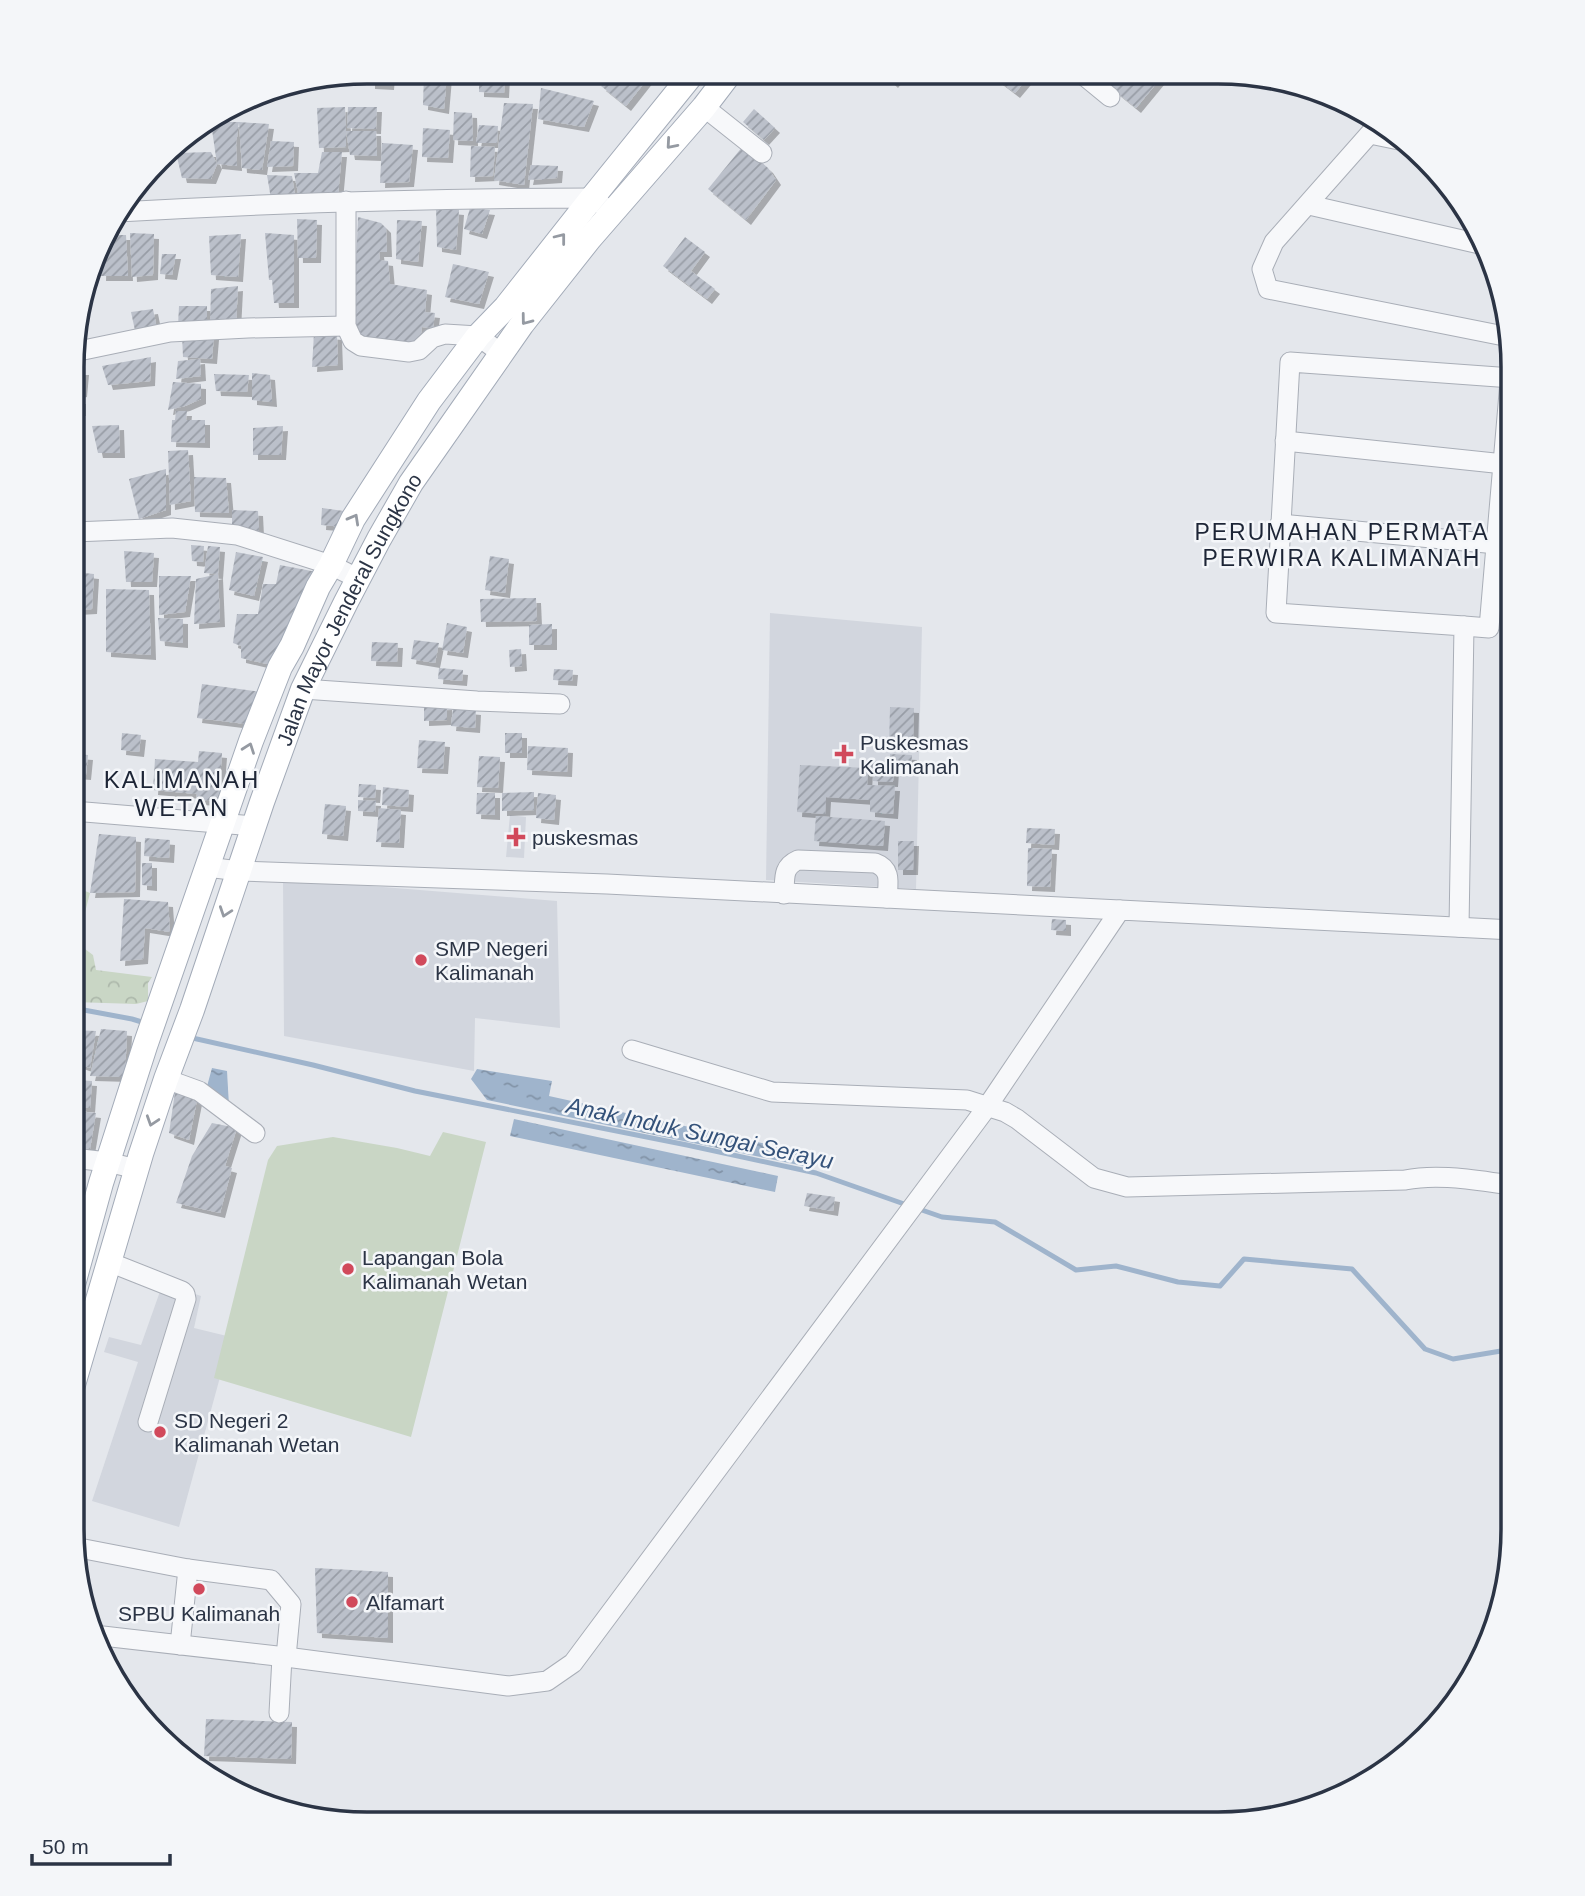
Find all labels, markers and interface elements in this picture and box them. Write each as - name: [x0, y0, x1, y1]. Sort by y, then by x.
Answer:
- one-way arrow: [667, 136, 679, 149]
- one-way arrow: [553, 233, 565, 246]
- one-way arrow: [522, 312, 534, 325]
- street label: Jalan Mayor Jenderal Sungkono: [272, 469, 426, 748]
- one-way arrow: [345, 514, 359, 526]
- district label: PERUMAHAN PERMATA PERWIRA KALIMANAH: [1194, 519, 1490, 571]
- place label: Puskesmas Kalimanah: [860, 731, 969, 778]
- one-way arrow: [241, 742, 255, 754]
- marker: Puskesmas Kalimanah: [834, 744, 854, 764]
- district label: KALIMANAH WETAN: [104, 766, 260, 821]
- place label: puskesmas: [532, 826, 638, 849]
- marker: puskesmas: [506, 827, 526, 847]
- one-way arrow: [219, 905, 233, 918]
- place label: SMP Negeri Kalimanah: [435, 937, 548, 984]
- marker: SMP Negeri Kalimanah: [413, 952, 429, 968]
- water label: Anak Induk Sungai Serayu: [562, 1092, 836, 1174]
- one-way arrow: [146, 1115, 160, 1127]
- place label: Lapangan Bola Kalimanah Wetan: [362, 1246, 527, 1293]
- marker: Lapangan Bola Kalimanah Wetan: [340, 1261, 356, 1277]
- place label: SD Negeri 2 Kalimanah Wetan: [174, 1409, 339, 1456]
- marker: SD Negeri 2 Kalimanah Wetan: [152, 1424, 168, 1440]
- marker: SPBU Kalimanah: [191, 1581, 207, 1597]
- place label: Alfamart: [366, 1591, 444, 1614]
- marker: Alfamart: [344, 1594, 360, 1610]
- place label: SPBU Kalimanah: [118, 1602, 280, 1625]
- scale bar: [32, 1822, 170, 1866]
- text: 50 m: [42, 1835, 89, 1858]

